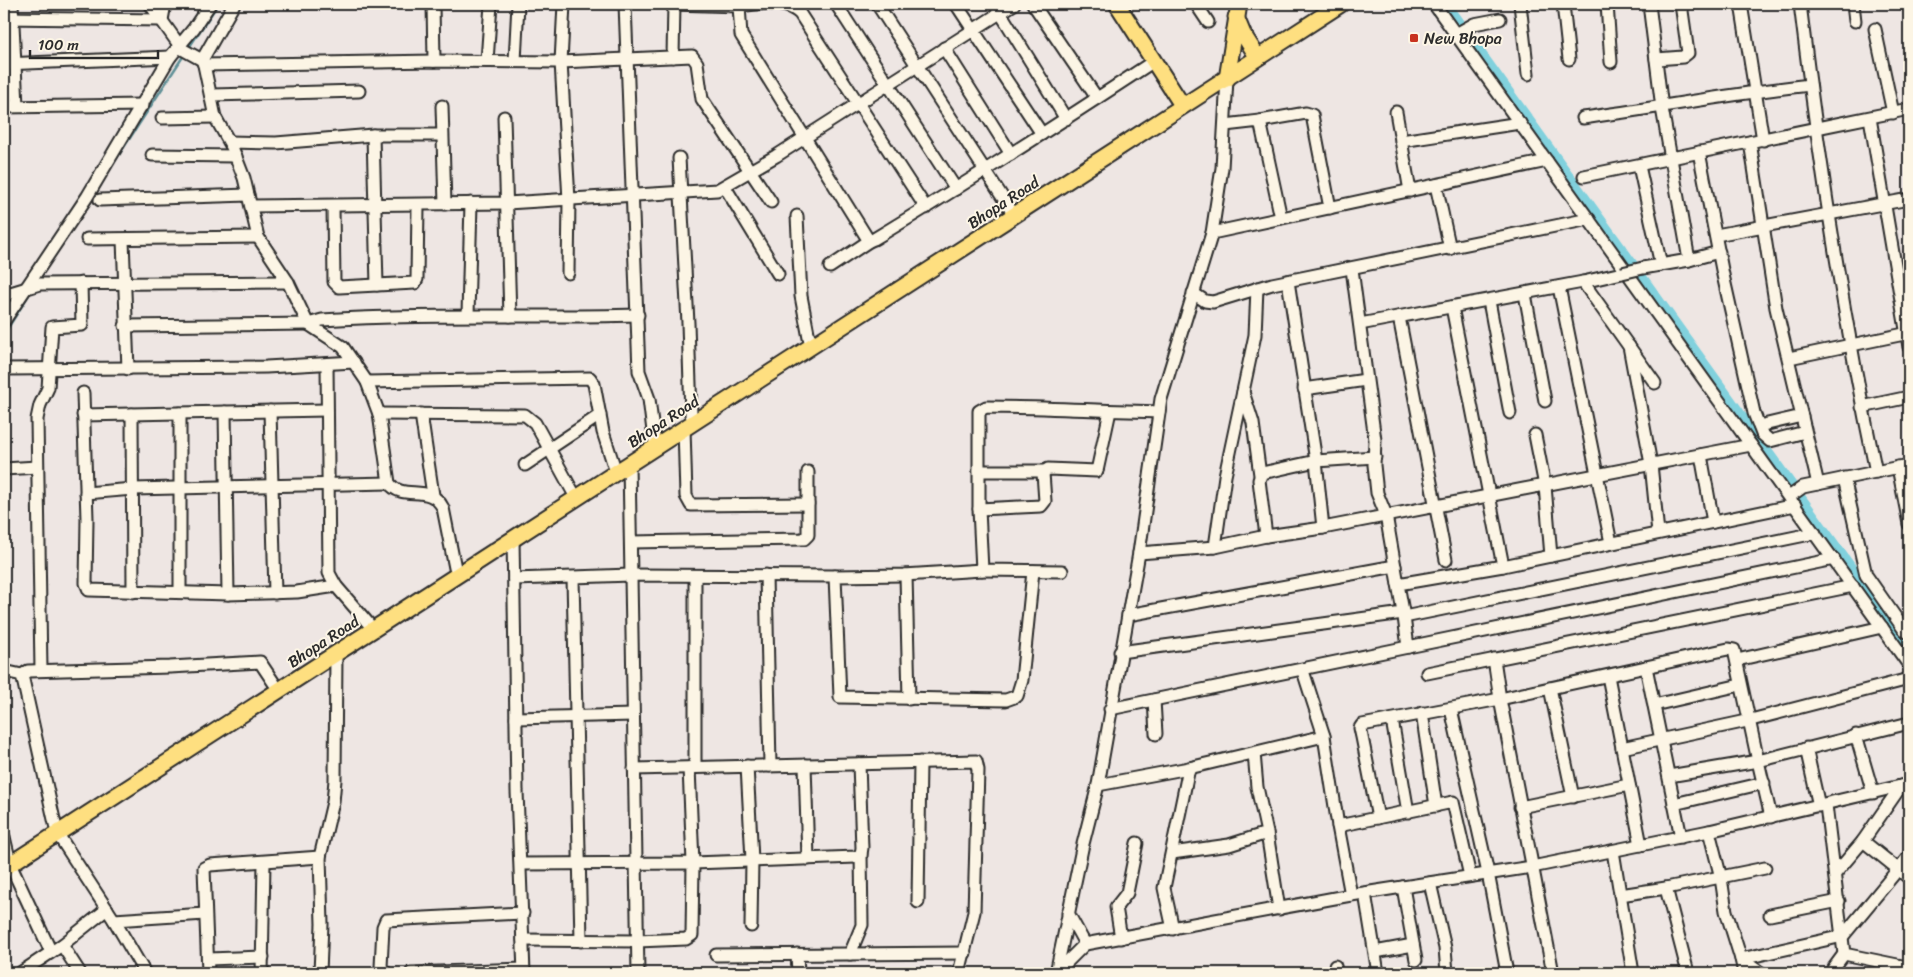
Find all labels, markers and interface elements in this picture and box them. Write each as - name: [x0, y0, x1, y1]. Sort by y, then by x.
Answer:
- place label: New Bhopa: [1424, 24, 1502, 53]
- scale bar: [30, 28, 158, 60]
- text: 100 m: [38, 32, 79, 58]
- marker: New Bhopa: [1408, 32, 1420, 44]
- street label: Bhopa Road: [961, 167, 1047, 237]
- street label: Bhopa Road: [621, 386, 707, 456]
- street label: Bhopa Road: [281, 606, 367, 676]

